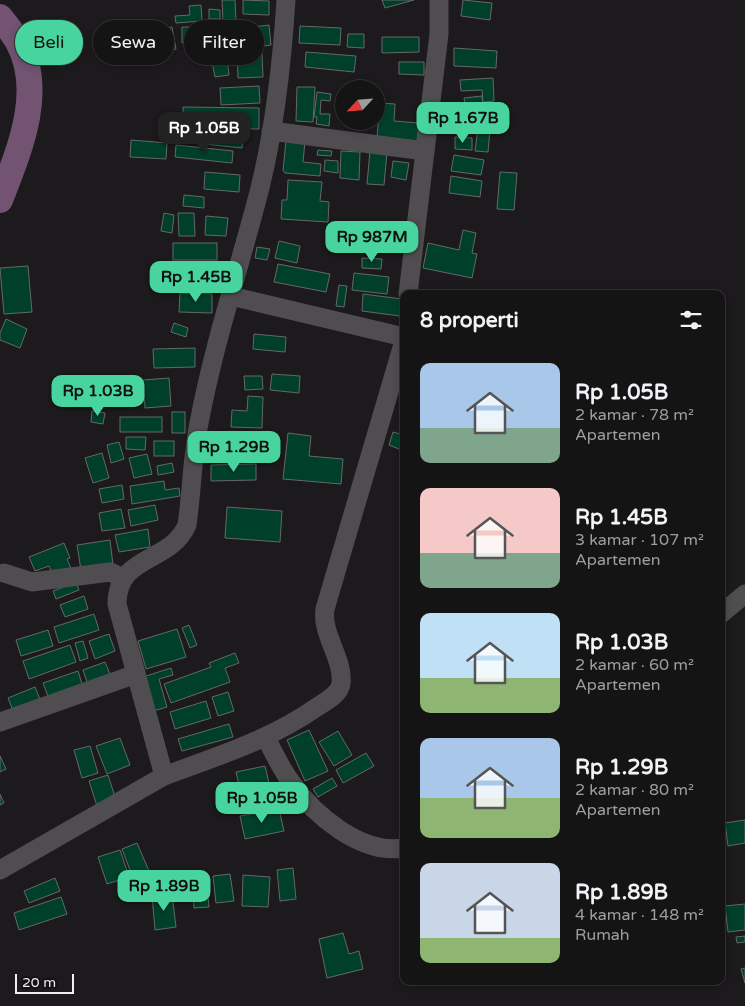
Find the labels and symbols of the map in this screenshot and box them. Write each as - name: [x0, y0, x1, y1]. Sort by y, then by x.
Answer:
- north arrow: [335, 80, 385, 130]
- pin: Rp 1.67B: [411, 102, 515, 144]
- pin: Rp 1.05B: [152, 112, 256, 154]
- pin: Rp 987M: [326, 220, 418, 263]
- pin: Rp 1.45B: [144, 260, 248, 303]
- pin: Rp 1.03B: [46, 374, 150, 417]
- pin: Rp 1.29B: [182, 430, 286, 473]
- pin: Rp 1.05B: [210, 782, 314, 824]
- pin: Rp 1.89B: [112, 870, 216, 912]
- scale bar: [15, 971, 74, 994]

